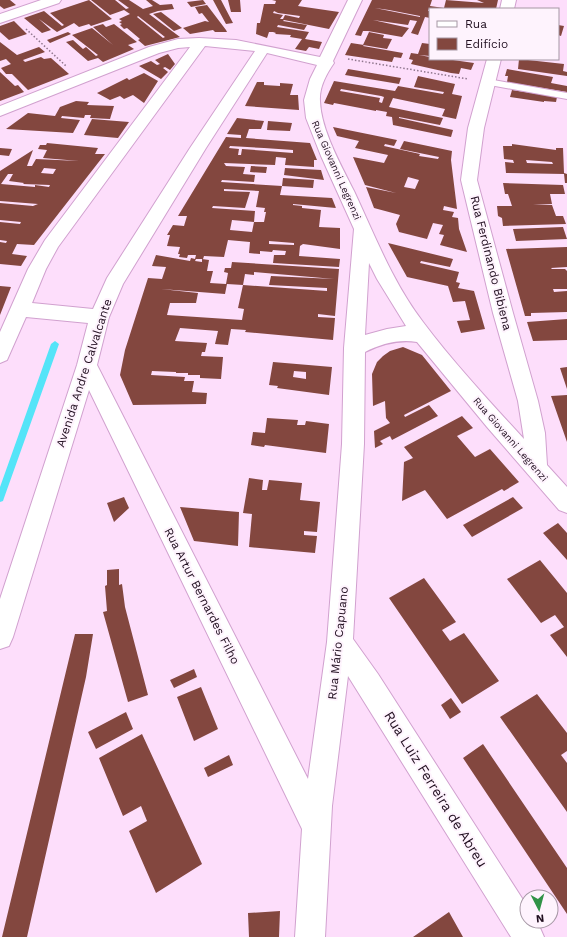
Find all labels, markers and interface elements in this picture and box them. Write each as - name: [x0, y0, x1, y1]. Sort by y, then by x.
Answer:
- legend: [429, 8, 559, 60]
- text: Rua: [465, 17, 487, 31]
- text: Edifício: [465, 37, 508, 51]
- street label: Rua Giovanni Legrenzi: [310, 119, 363, 222]
- street label: Rua Ferdinando Bibiena: [467, 194, 515, 332]
- street label: Avenida Andre Calvalcante: [53, 297, 115, 449]
- street label: Rua Giovanni Legrenzi: [471, 395, 550, 483]
- street label: Rua Artur Bernardes Filho: [161, 525, 243, 667]
- street label: Rua Mário Capuano: [325, 586, 351, 700]
- street label: Rua Luiz Ferreira de Abreu: [381, 708, 491, 870]
- north arrow: [519, 889, 559, 929]
- text: N: [535, 912, 545, 925]

